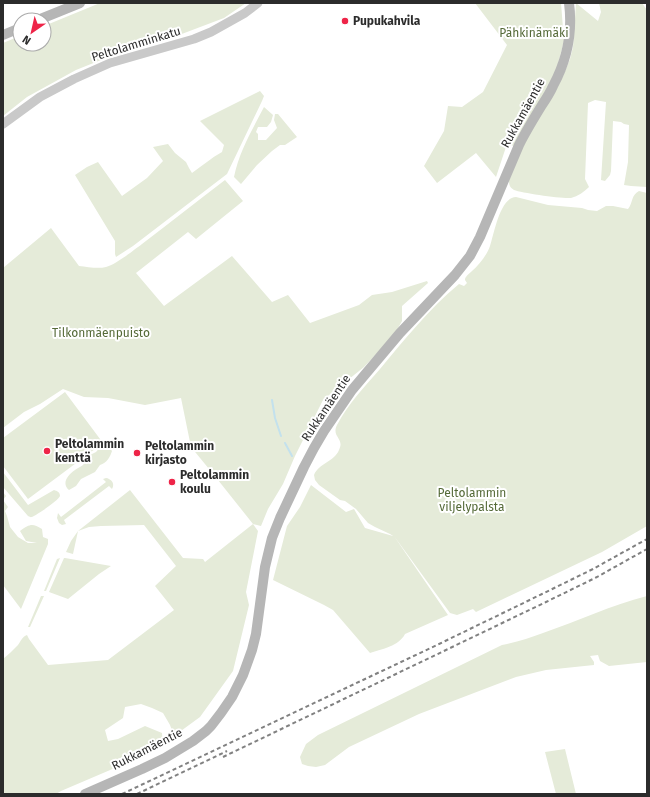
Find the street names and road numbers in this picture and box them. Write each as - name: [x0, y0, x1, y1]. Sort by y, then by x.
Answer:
- street label: Peltolamminkatu: [90, 24, 182, 64]
- street label: Rukkamäentie: [498, 76, 548, 150]
- street label: Rukkamäentie: [299, 372, 353, 444]
- street label: Rukkamäentie: [109, 725, 185, 773]

